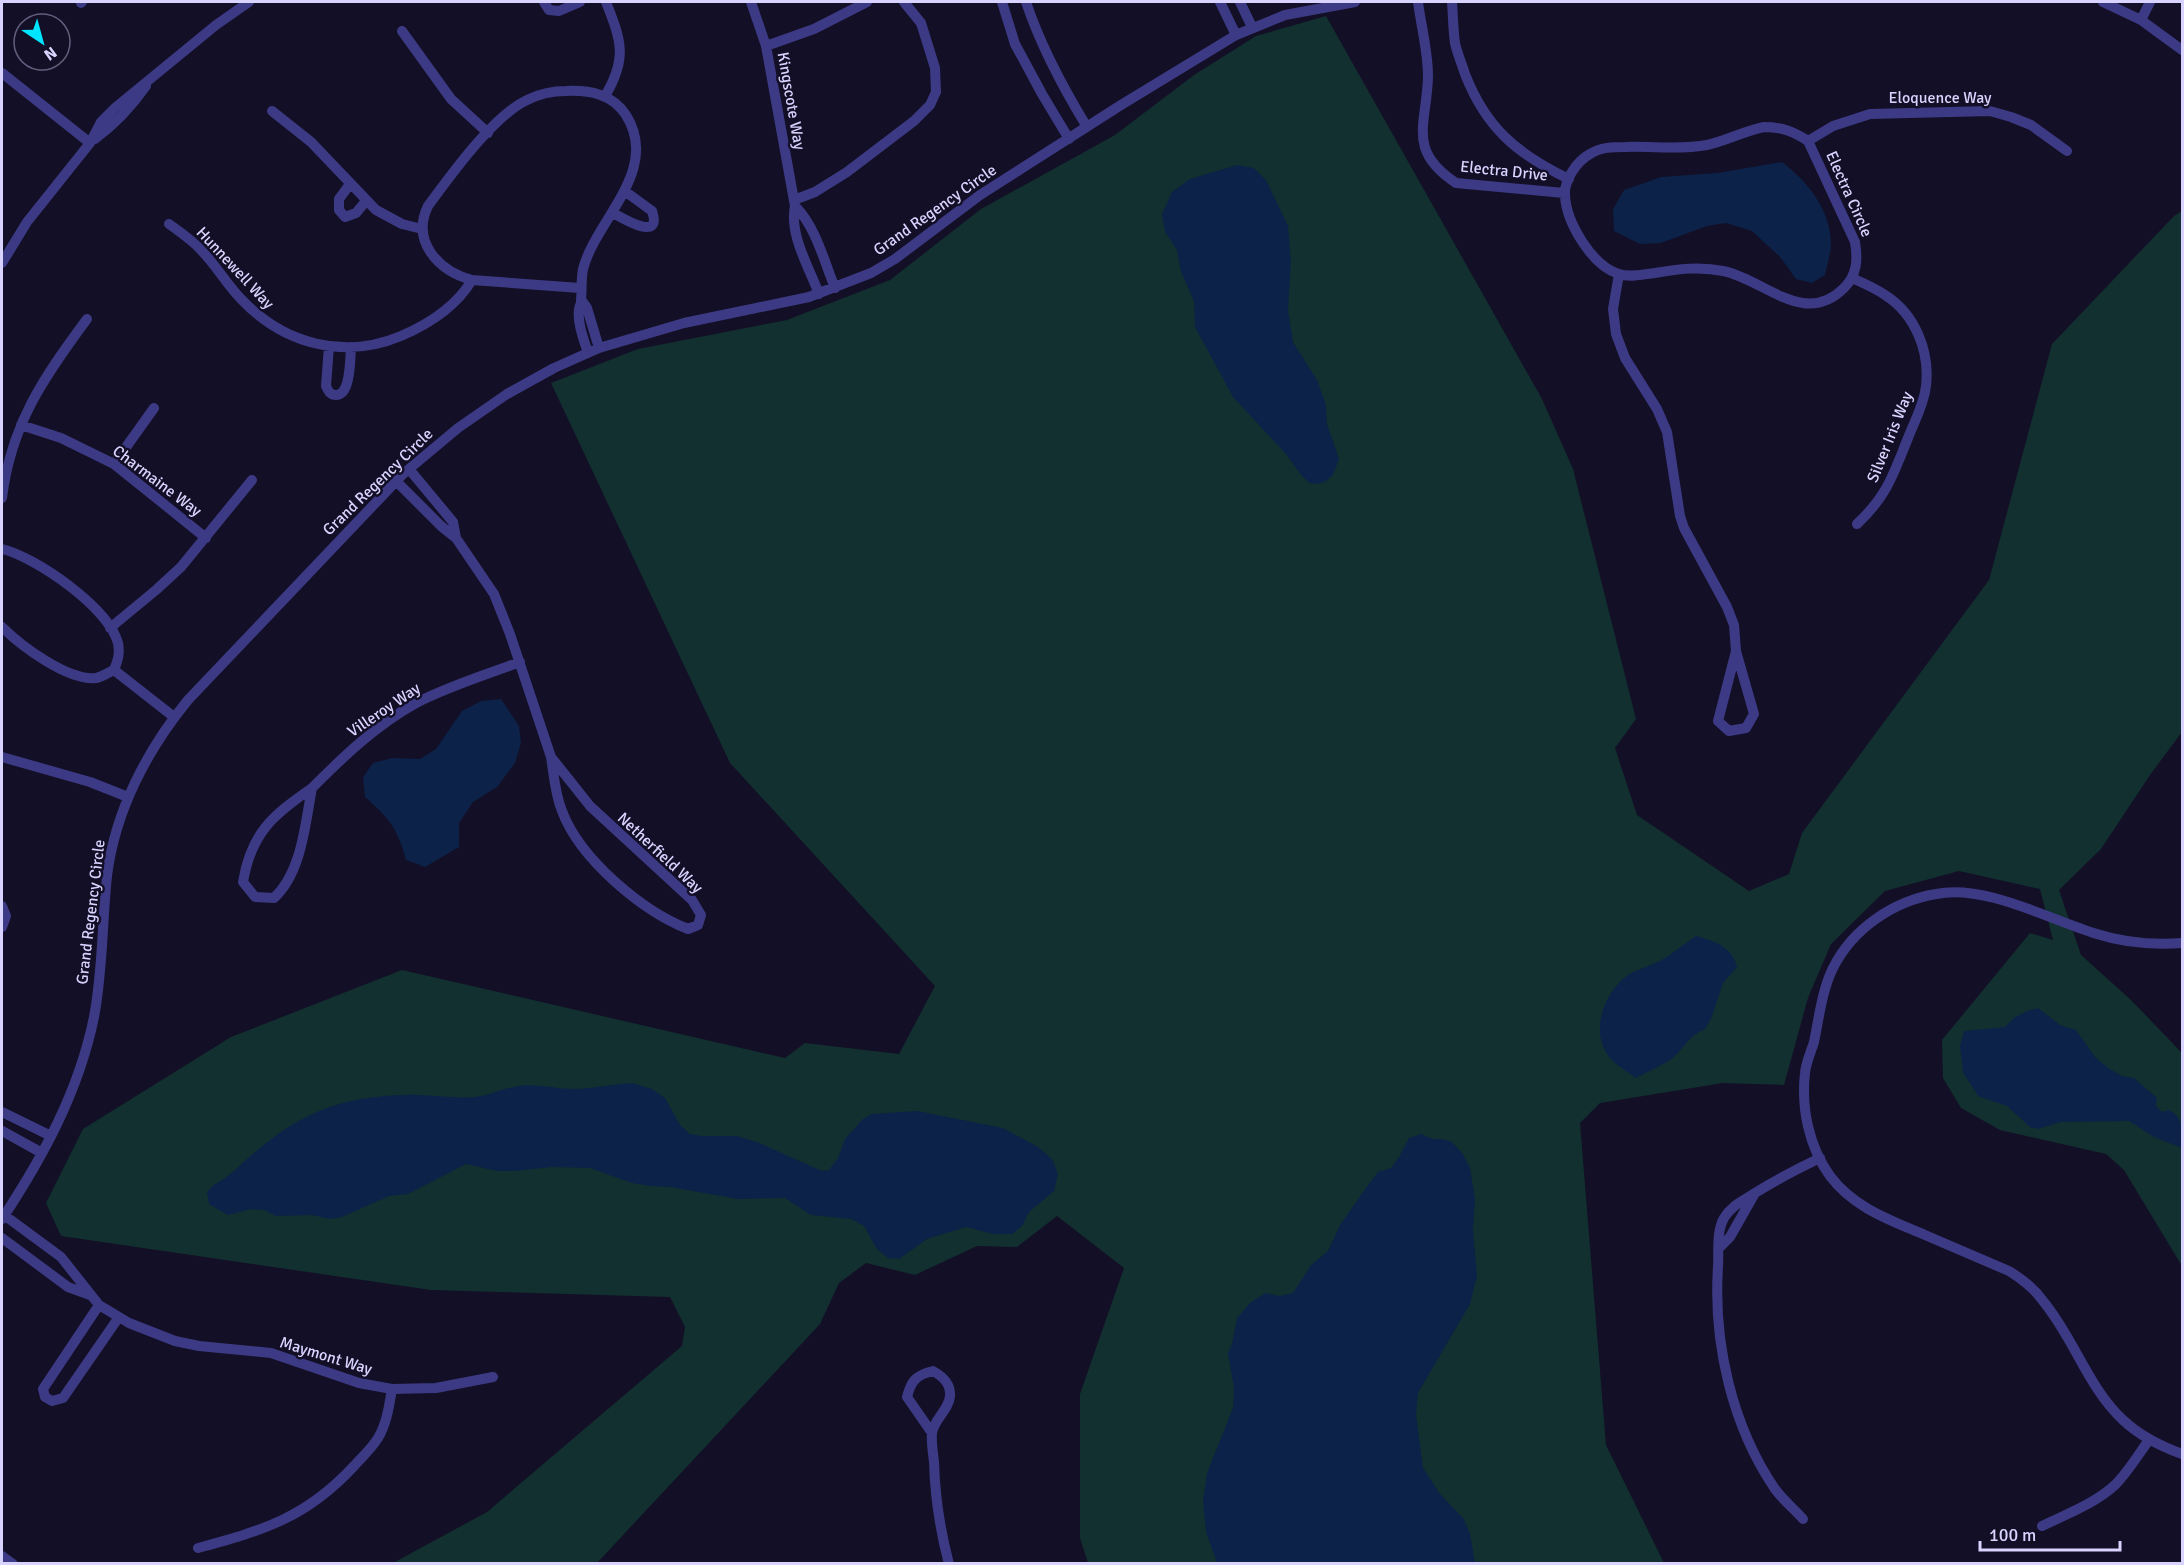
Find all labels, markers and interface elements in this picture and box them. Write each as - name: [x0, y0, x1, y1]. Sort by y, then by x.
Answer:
- north arrow: [12, 12, 72, 72]
- text: N: [40, 42, 61, 65]
- street label: Kingscote Way: [773, 50, 810, 152]
- street label: Eloquence Way: [1888, 88, 1992, 108]
- street label: Electra Circle: [1821, 148, 1877, 240]
- street label: Electra Drive: [1459, 156, 1549, 186]
- street label: Grand Regency Circle: [870, 160, 1000, 260]
- street label: Hunnewell Way: [192, 223, 279, 314]
- street label: Silver Iris Way: [1863, 388, 1918, 485]
- street label: Grand Regency Circle: [319, 424, 437, 540]
- street label: Charmaine Way: [109, 441, 206, 521]
- street label: Villeroy Way: [344, 678, 425, 742]
- street label: Netherfield Way: [613, 808, 707, 898]
- street label: Grand Regency Circle: [72, 838, 110, 986]
- street label: Maymont Way: [277, 1332, 375, 1380]
- scale bar: [1980, 1514, 2120, 1552]
- text: 100 m: [1989, 1524, 2036, 1546]

